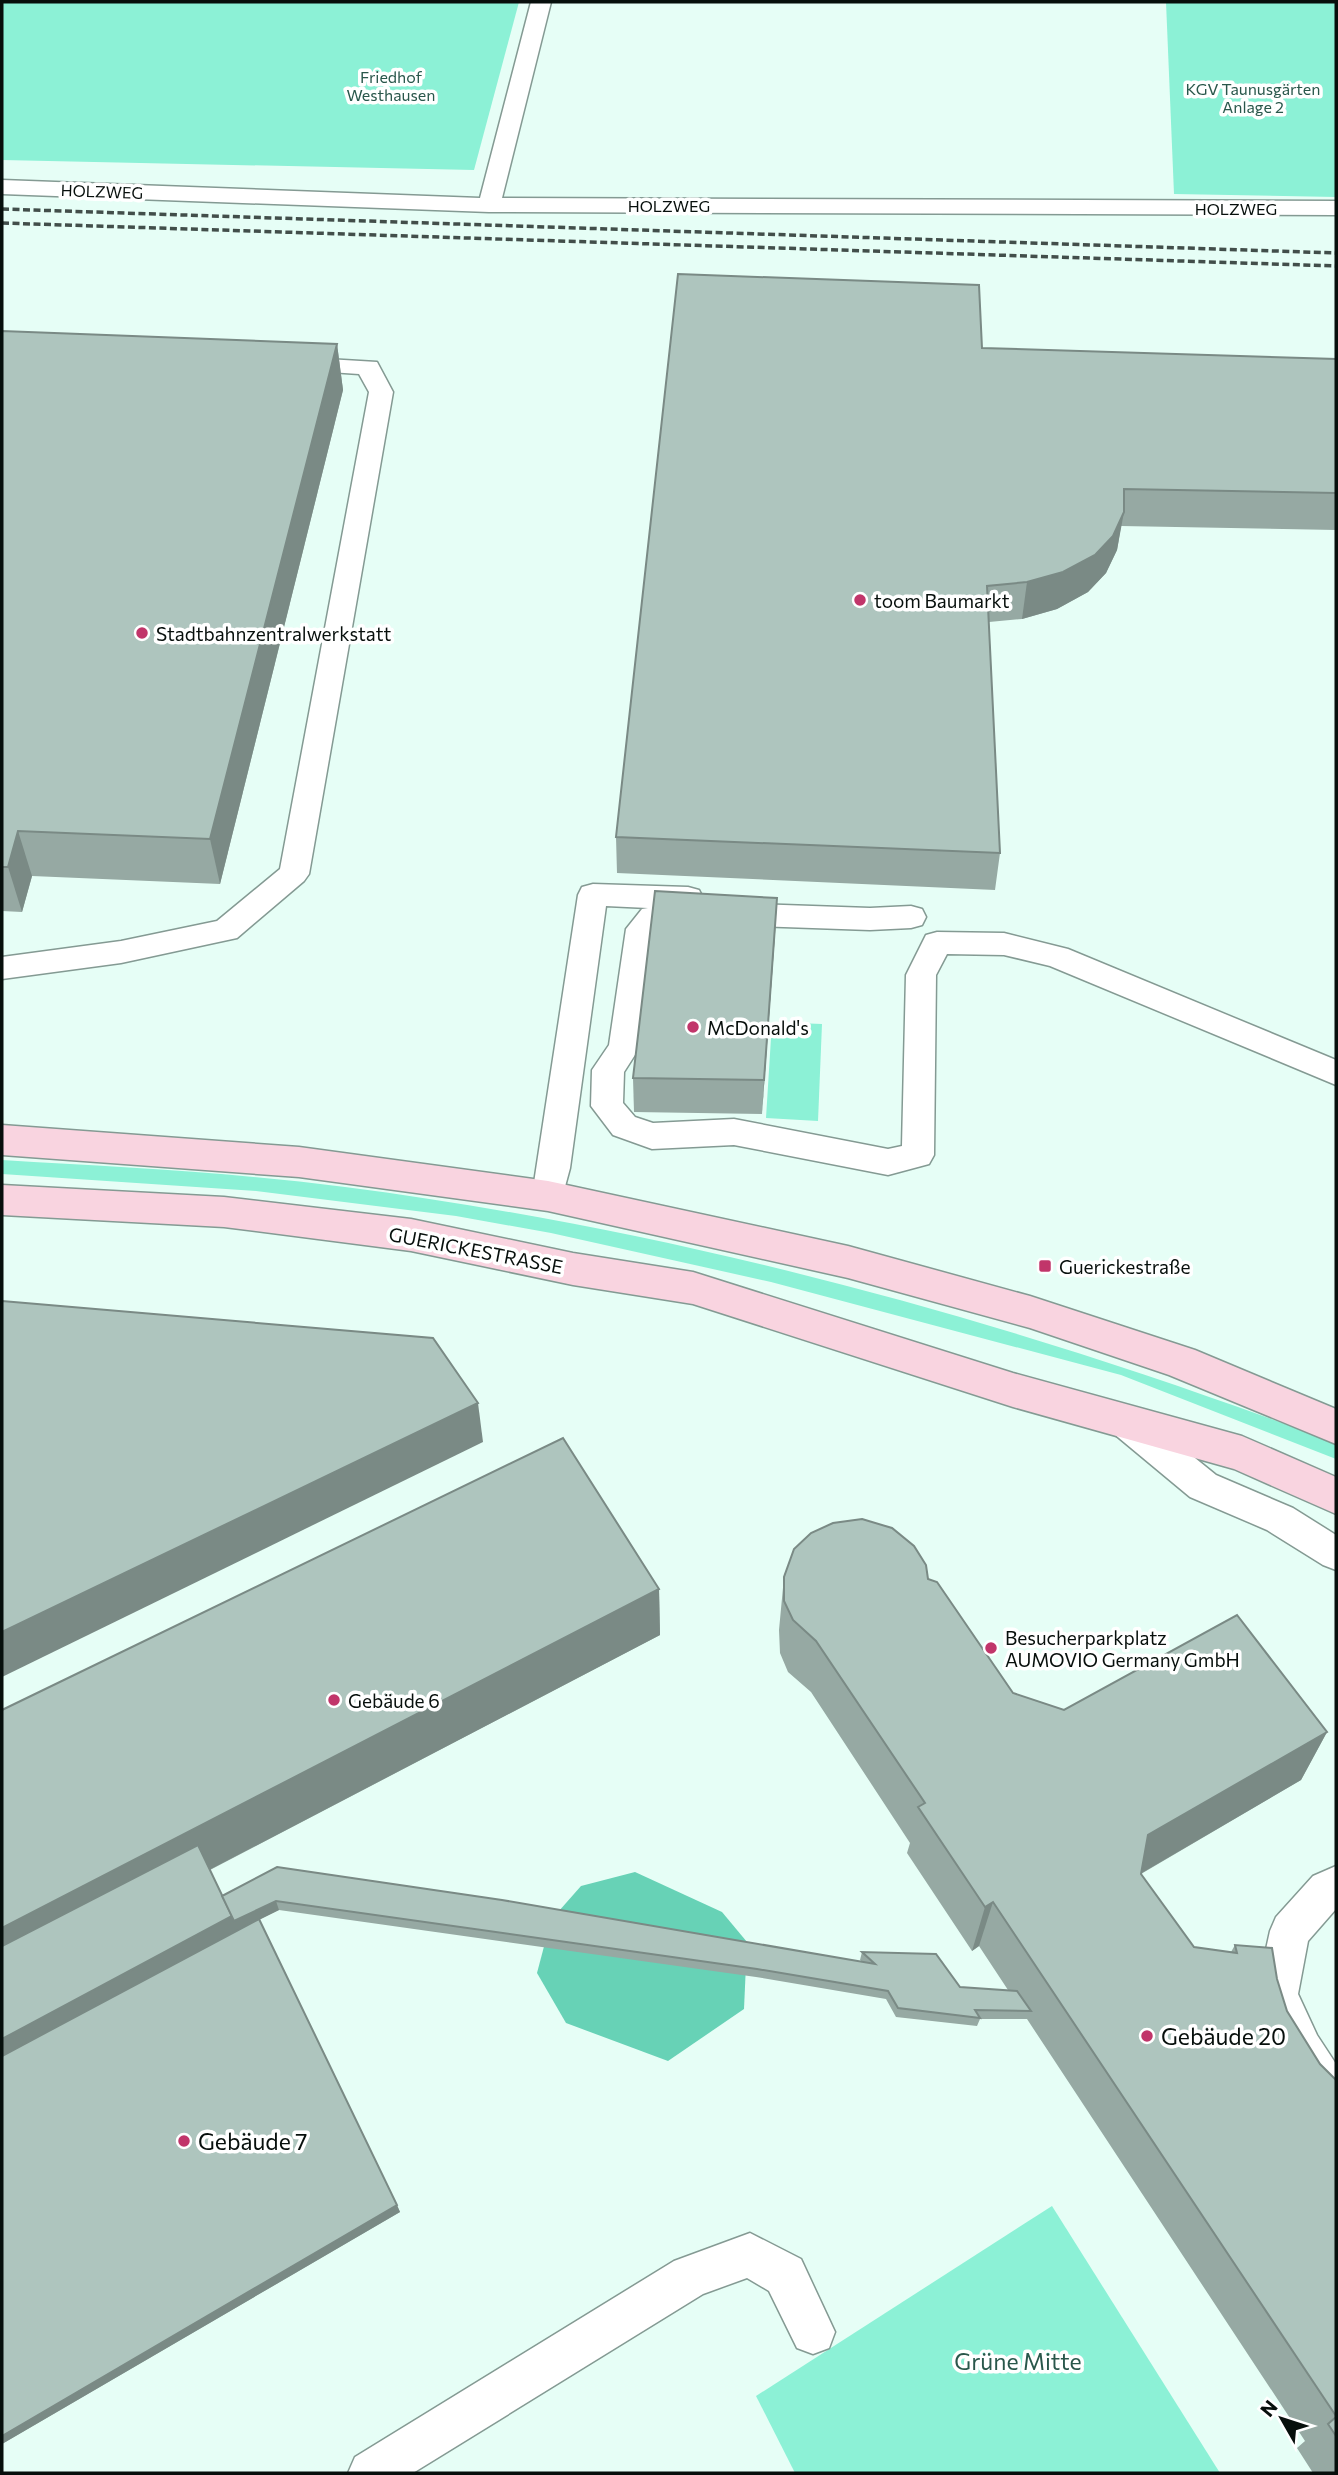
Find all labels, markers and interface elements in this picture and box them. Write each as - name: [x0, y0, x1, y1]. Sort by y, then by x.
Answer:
- park label: Friedhof Westhausen: [347, 67, 435, 104]
- park label: KGV Taunusgärten Anlage 2: [1186, 79, 1320, 116]
- street label: HOLZWEG: [60, 180, 144, 202]
- street label: HOLZWEG: [628, 196, 710, 215]
- street label: HOLZWEG: [1195, 199, 1277, 218]
- place label: toom Baumarkt: [874, 589, 1010, 612]
- marker: toom Baumarkt: [852, 592, 868, 608]
- place label: Stadtbahnzentralwerkstatt: [156, 622, 392, 645]
- marker: Stadtbahnzentralwerkstatt: [134, 625, 150, 641]
- place label: McDonald's: [707, 1016, 809, 1039]
- marker: McDonald's: [685, 1019, 701, 1035]
- street label: GUERICKESTRASSE: [387, 1222, 565, 1278]
- place label: Guerickestraße: [1059, 1255, 1191, 1278]
- marker: Guerickestraße: [1037, 1258, 1053, 1274]
- place label: Besucherparkplatz AUMOVIO Germany GmbH: [1005, 1626, 1240, 1671]
- marker: Besucherparkplatz AUMOVIO Germany GmbH: [983, 1640, 999, 1656]
- place label: Gebäude 6: [348, 1689, 440, 1712]
- marker: Gebäude 6: [326, 1692, 342, 1708]
- place label: Gebäude 20: [1161, 2022, 1286, 2050]
- marker: Gebäude 20: [1139, 2028, 1155, 2044]
- place label: Gebäude 7: [198, 2127, 307, 2155]
- marker: Gebäude 7: [176, 2133, 192, 2149]
- park label: Grüne Mitte: [954, 2347, 1082, 2375]
- north arrow: [1247, 2384, 1317, 2454]
- text: N: [1255, 2395, 1282, 2421]

